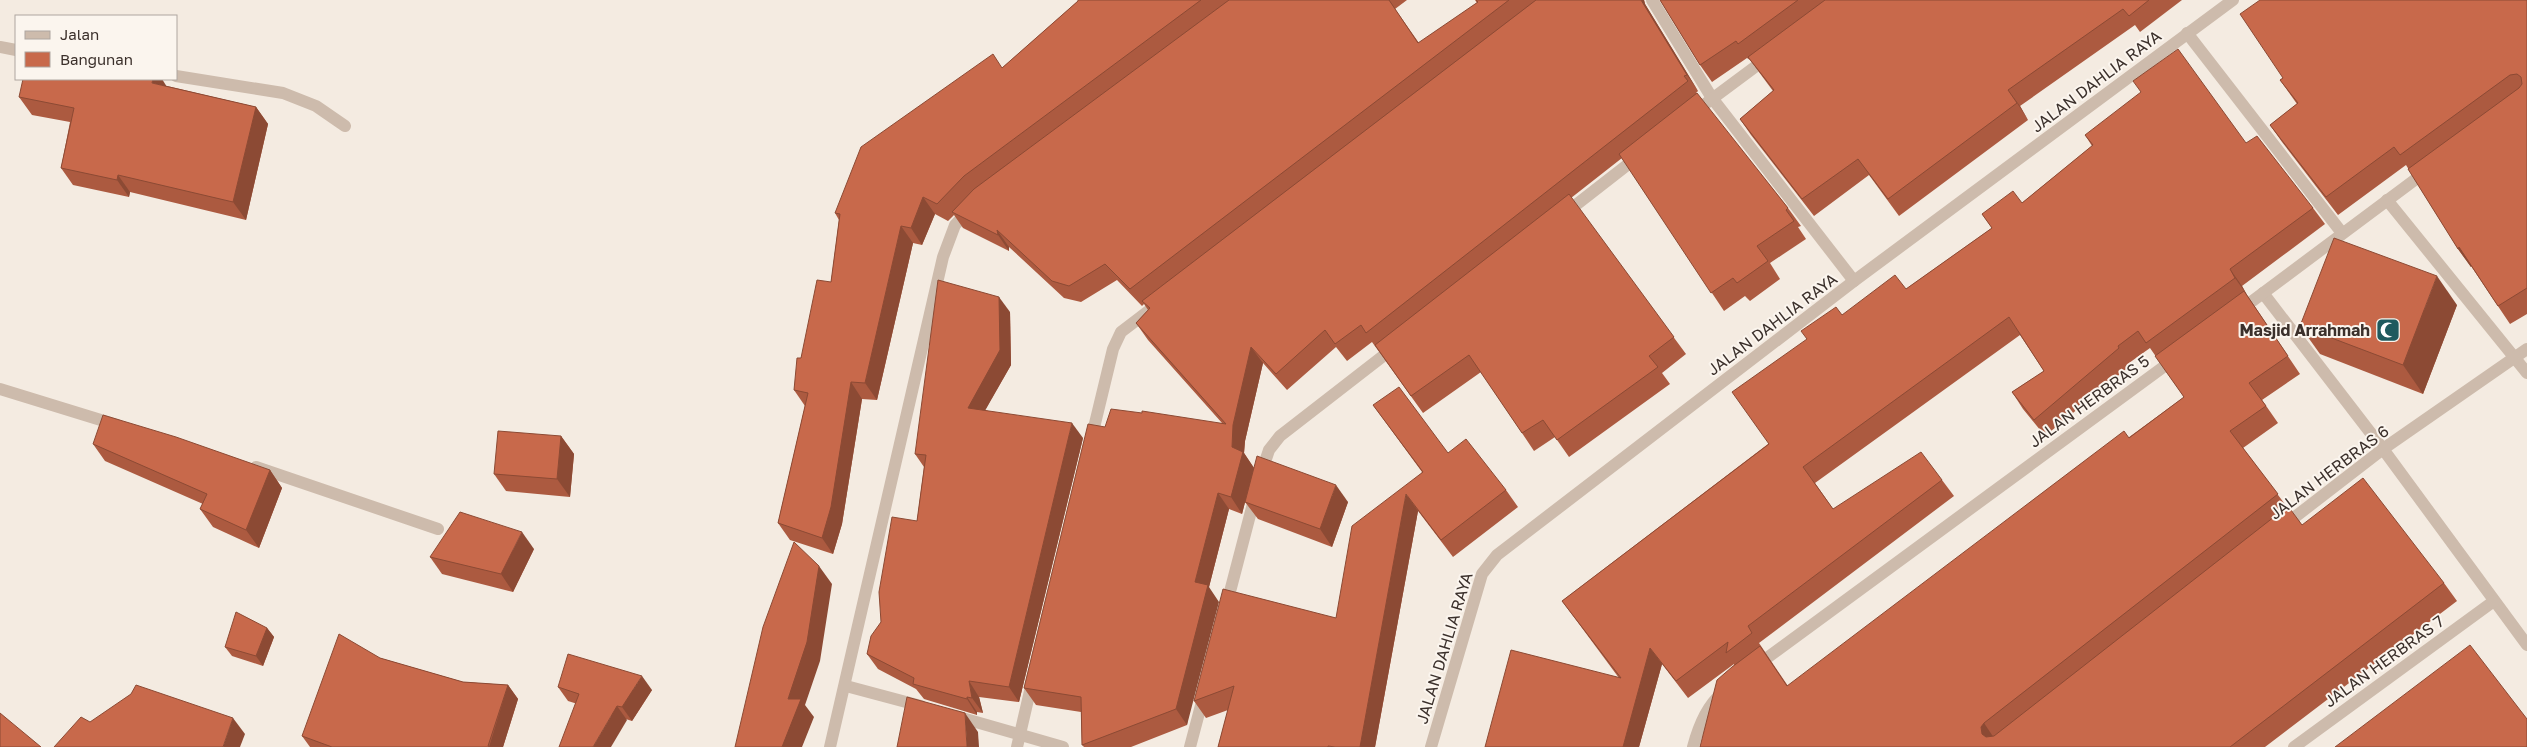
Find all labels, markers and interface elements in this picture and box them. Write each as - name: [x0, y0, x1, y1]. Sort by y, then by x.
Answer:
- legend: [15, 15, 178, 80]
- text: Jalan: [60, 25, 99, 43]
- street label: JALAN DAHLIA RAYA: [2027, 25, 2165, 136]
- text: Bangunan: [60, 50, 133, 68]
- street label: JALAN DAHLIA RAYA: [1703, 268, 1841, 379]
- mosque icon: Masjid Arrahmah: [2375, 317, 2401, 343]
- place label: Masjid Arrahmah: [2239, 320, 2370, 340]
- street label: JALAN HERBRAS 5: [2025, 351, 2153, 451]
- street label: JALAN HERBRAS 6: [2265, 421, 2393, 523]
- street label: JALAN DAHLIA RAYA: [1411, 569, 1477, 726]
- street label: JALAN HERBRAS 7: [2320, 611, 2448, 711]

